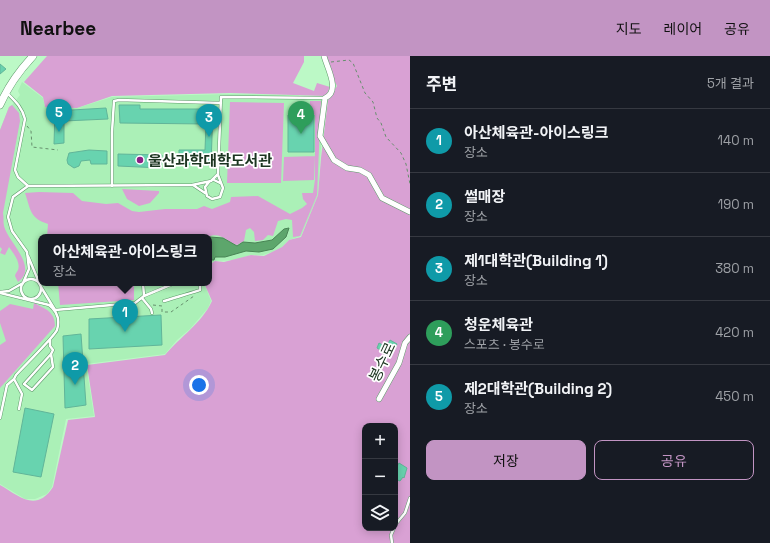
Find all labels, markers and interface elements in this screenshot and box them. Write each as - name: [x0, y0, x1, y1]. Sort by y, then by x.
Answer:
- text: Nearbee: [20, 16, 96, 41]
- text: 지도: [616, 20, 642, 38]
- text: 레이어: [664, 20, 702, 38]
- text: 공유: [724, 20, 750, 38]
- text: 주변: [426, 73, 457, 95]
- text: 5개 결과: [707, 75, 754, 92]
- pin: 5: [46, 99, 72, 132]
- pin: 4: [288, 101, 314, 134]
- pin: 3: [196, 104, 222, 137]
- text: 아산체육관-아이스링크: [464, 123, 608, 142]
- text: 1: [436, 132, 442, 149]
- text: 140 m: [718, 132, 754, 149]
- text: 장소: [464, 144, 488, 161]
- place label: 울산과학대학도서관: [148, 151, 272, 170]
- marker: 울산과학대학도서관: [135, 155, 145, 165]
- text: 썰매장: [464, 187, 505, 206]
- text: 2: [435, 196, 443, 213]
- text: 190 m: [718, 196, 754, 213]
- text: 장소: [464, 208, 488, 225]
- popup: [38, 234, 212, 286]
- text: 아산체육관-아이스링크: [53, 242, 197, 261]
- text: 제1대학관(Building 1): [464, 251, 608, 270]
- text: 3: [435, 260, 443, 277]
- text: 380 m: [715, 260, 754, 277]
- text: 장소: [53, 263, 77, 280]
- text: 장소: [464, 272, 488, 289]
- pin: 1: [112, 299, 138, 332]
- text: 청운체육관: [464, 315, 533, 334]
- text: 4: [435, 324, 443, 341]
- text: 420 m: [715, 324, 754, 341]
- text: 스포츠 · 봉수로: [464, 336, 545, 353]
- street label: 봉수로: [365, 339, 399, 385]
- pin: 2: [62, 352, 88, 385]
- your location: [189, 375, 209, 395]
- text: 제2대학관(Building 2): [464, 379, 612, 398]
- text: 5: [435, 388, 443, 405]
- text: 450 m: [715, 388, 754, 405]
- text: 장소: [464, 400, 488, 417]
- map controls: [362, 423, 398, 531]
- button: +: [362, 423, 398, 459]
- button: 저장: [426, 440, 586, 480]
- button: 공유: [594, 440, 754, 480]
- button: −: [362, 459, 398, 495]
- button: layers: [362, 495, 398, 531]

